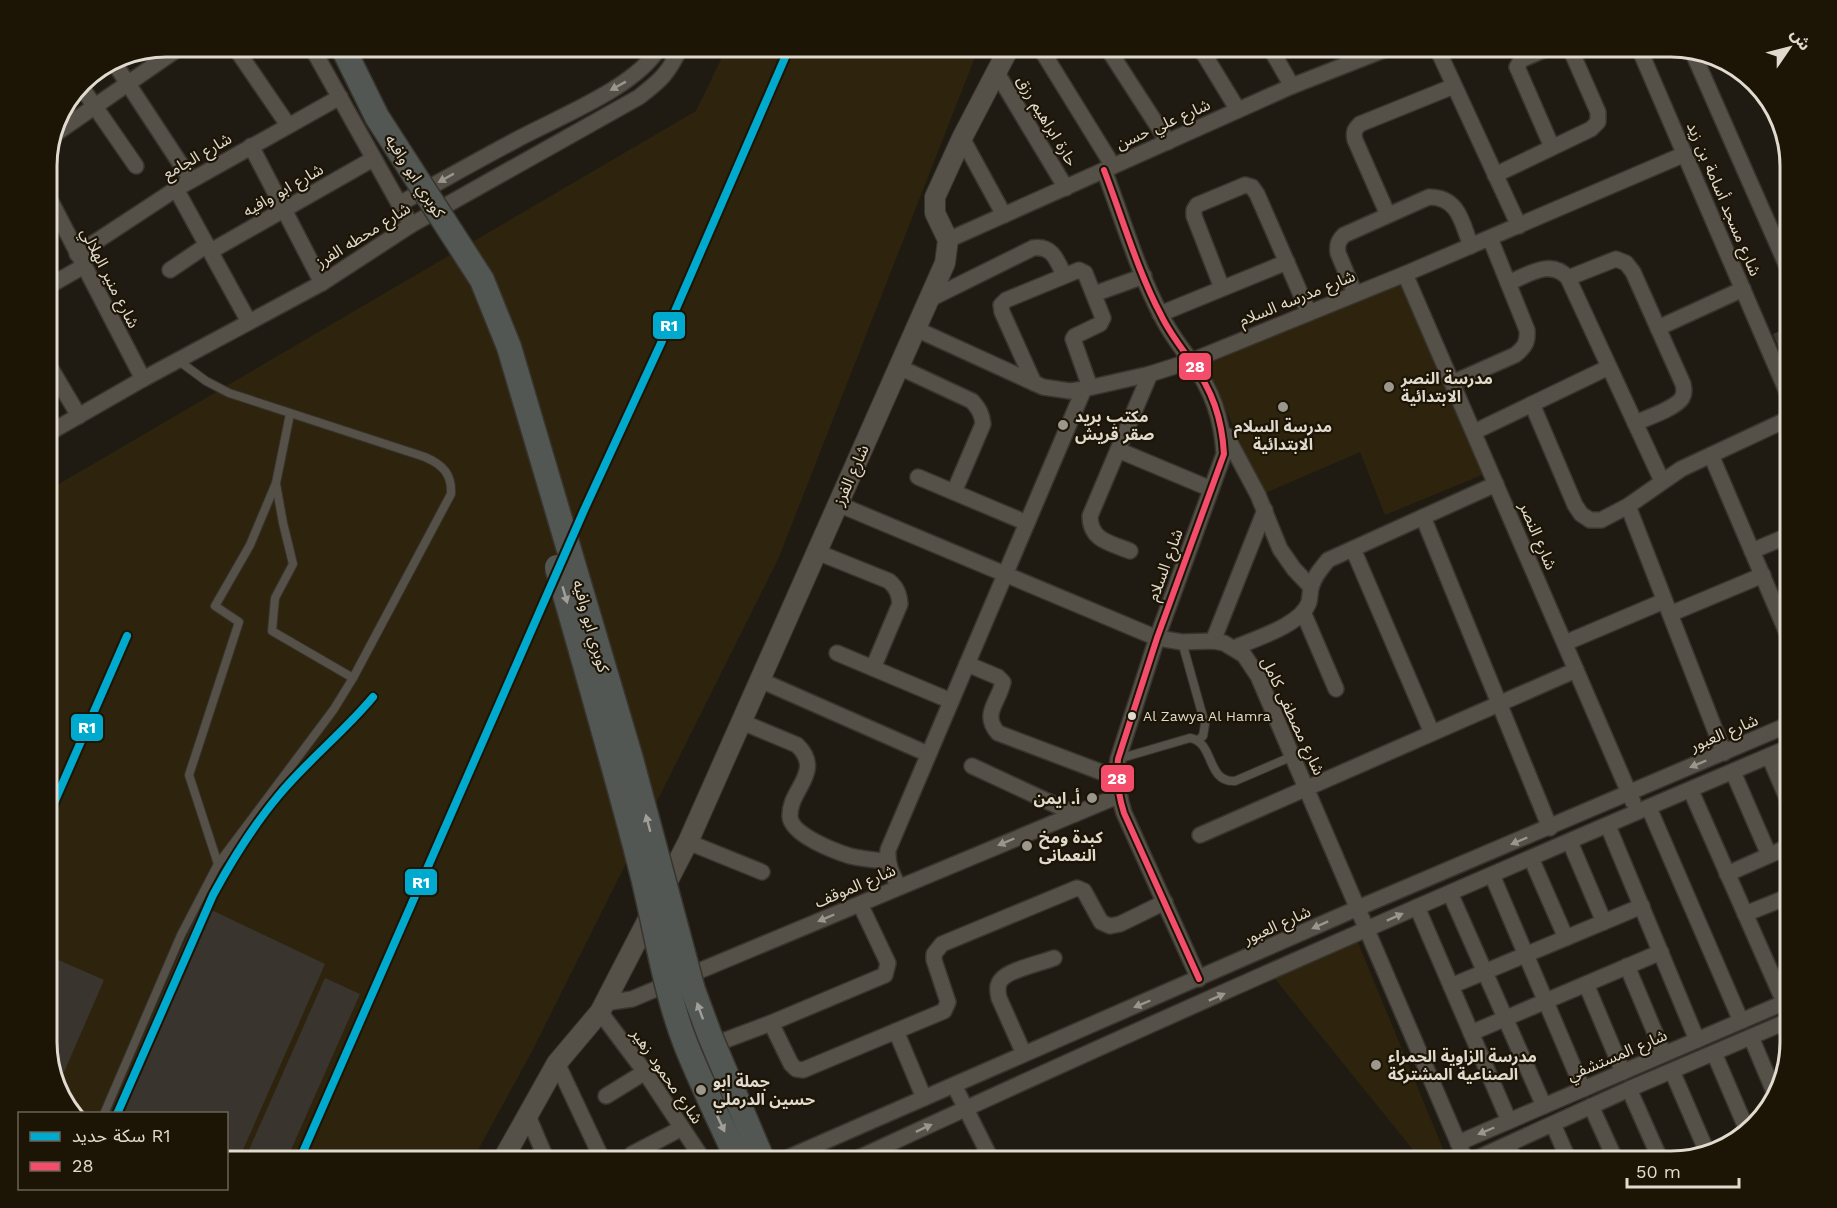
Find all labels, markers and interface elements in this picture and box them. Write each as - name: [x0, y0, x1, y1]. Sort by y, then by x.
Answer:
- north arrow: [1759, 18, 1819, 78]
- text: ش: [1787, 25, 1815, 54]
- street label: حارة ابراهيم رزق: [1010, 72, 1082, 171]
- one-way arrow: [609, 81, 626, 91]
- street label: شارع علي حسن: [1113, 95, 1214, 156]
- street label: شارع مسجد أسامة بن زيد: [1680, 119, 1765, 280]
- street label: شارع الجامع: [159, 129, 236, 186]
- street label: كوبري ابو وافيه: [379, 131, 449, 223]
- street label: شارع ابو وافيه: [239, 159, 328, 223]
- one-way arrow: [438, 173, 455, 183]
- street label: شارع محطه الفرز: [311, 198, 415, 275]
- street label: شارع منير الهلالي: [74, 225, 143, 333]
- street label: شارع مدرسه السلام: [1236, 266, 1359, 333]
- line badge: R1: [652, 311, 686, 340]
- text: R1: [660, 316, 678, 335]
- line badge: 28: [1178, 352, 1212, 381]
- text: 28: [1185, 357, 1205, 376]
- place label: مدرسة النصر الابتدائية: [1400, 369, 1493, 406]
- marker: مدرسة النصر الابتدائية: [1382, 380, 1396, 394]
- marker: مدرسة السلام الابتدائية: [1276, 400, 1290, 414]
- place label: مكتب بريد صقر قريش: [1075, 407, 1154, 444]
- place label: مدرسة السلام الابتدائية: [1234, 417, 1332, 454]
- marker: مكتب بريد صقر قريش: [1056, 418, 1070, 432]
- street label: شارع الفرز: [829, 442, 876, 511]
- street label: شارع النصر: [1512, 498, 1561, 574]
- street label: شارع السلام: [1143, 526, 1190, 605]
- street label: كوبري ابو وافيه: [566, 578, 613, 676]
- one-way arrow: [561, 587, 570, 605]
- street label: شارع مصطفى كامل: [1255, 654, 1329, 779]
- place label: Al Zawya Al Hamra: [1143, 708, 1271, 724]
- marker: Al Zawya Al Hamra: [1126, 710, 1138, 722]
- street label: شارع العبور: [1686, 710, 1762, 759]
- line badge: R1: [70, 713, 104, 742]
- text: R1: [78, 718, 96, 737]
- one-way arrow: [1689, 759, 1707, 769]
- line badge: 28: [1100, 764, 1135, 793]
- text: 28: [1107, 769, 1127, 788]
- place label: أ. ايمن: [1033, 788, 1080, 808]
- marker: أ. ايمن: [1085, 791, 1099, 805]
- one-way arrow: [643, 814, 652, 832]
- place label: كبدة ومخ النعمانى: [1039, 828, 1103, 865]
- one-way arrow: [1510, 837, 1528, 846]
- one-way arrow: [998, 838, 1015, 847]
- marker: كبدة ومخ النعمانى: [1020, 839, 1034, 853]
- street label: شارع الموقف: [812, 860, 900, 914]
- line badge: R1: [404, 868, 438, 896]
- text: R1: [412, 873, 430, 892]
- street label: شارع العبور: [1239, 902, 1315, 951]
- one-way arrow: [1386, 912, 1404, 922]
- one-way arrow: [817, 913, 835, 923]
- one-way arrow: [1312, 921, 1329, 930]
- one-way arrow: [1208, 992, 1225, 1001]
- one-way arrow: [1133, 999, 1150, 1008]
- one-way arrow: [695, 1001, 705, 1019]
- street label: شارع محمود زهير: [624, 1024, 707, 1129]
- street label: شارع المستشفي: [1564, 1025, 1671, 1087]
- place label: مدرسة الزاوية الحمراء الصناعية المشتركة: [1388, 1047, 1537, 1084]
- marker: مدرسة الزاوية الحمراء الصناعية المشتركة: [1369, 1058, 1383, 1072]
- place label: جملة ابو حسين الدرملي: [713, 1072, 815, 1112]
- marker: جملة ابو حسين الدرملي: [694, 1083, 708, 1097]
- legend: [18, 1112, 228, 1190]
- one-way arrow: [716, 1115, 726, 1133]
- one-way arrow: [915, 1123, 933, 1133]
- text: سكة حديد R1: [72, 1125, 170, 1146]
- one-way arrow: [1477, 1127, 1495, 1136]
- scale bar: [1627, 1151, 1740, 1189]
- text: 28: [72, 1155, 94, 1176]
- text: 50 m: [1636, 1161, 1681, 1182]

